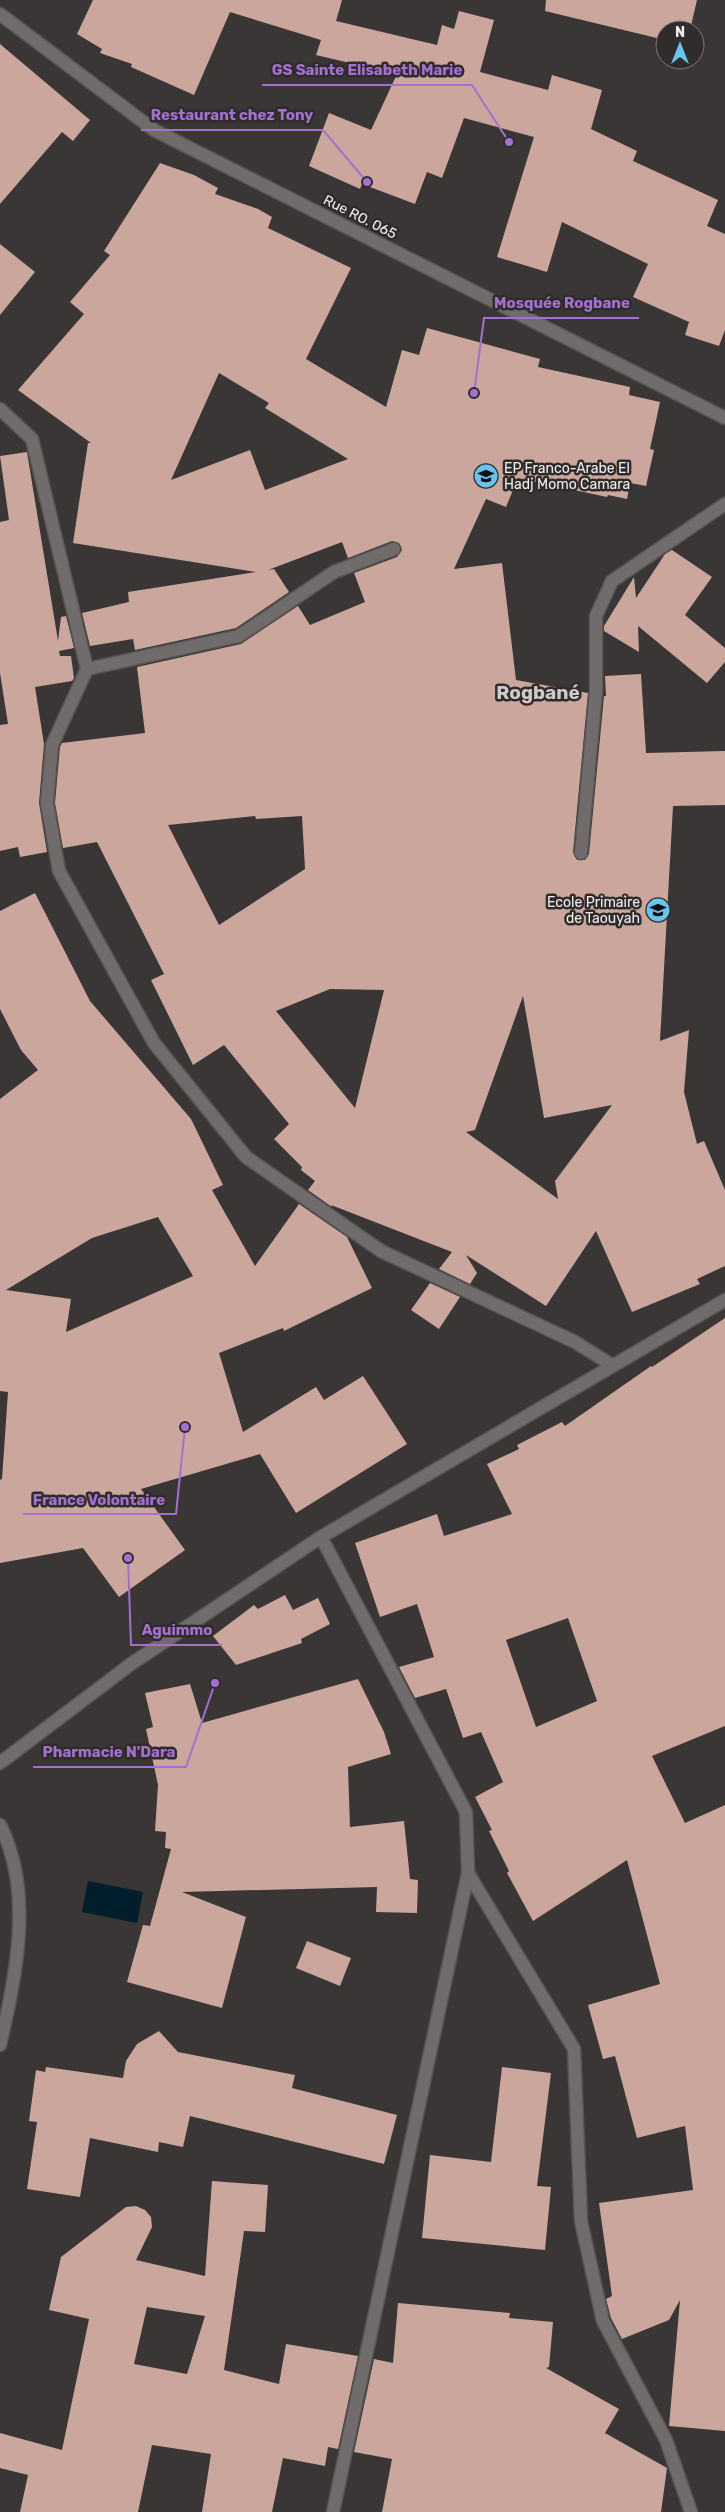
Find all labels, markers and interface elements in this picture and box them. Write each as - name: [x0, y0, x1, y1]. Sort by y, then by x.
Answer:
- north arrow: [655, 20, 705, 70]
- text: N: [675, 24, 685, 41]
- callout: GS Sainte Elisabeth Marie: [262, 55, 472, 85]
- text: GS Sainte Elisabeth Marie: [272, 61, 462, 79]
- callout: Restaurant chez Tony: [141, 100, 323, 130]
- text: Restaurant chez Tony: [151, 106, 313, 124]
- street label: Rue RO. 065: [321, 191, 399, 243]
- callout: Mosquée Rogbane: [484, 288, 639, 318]
- text: Mosquée Rogbane: [494, 294, 630, 312]
- place label: EP Franco-Arabe El Hadj Momo Camara: [504, 460, 630, 493]
- school or university icon: EP Franco-Arabe El Hadj Momo Camara: [473, 463, 499, 489]
- district label: Rogbané: [496, 681, 580, 704]
- place label: Ecole Primaire de Taouyah: [547, 894, 640, 927]
- school or university icon: Ecole Primaire de Taouyah: [645, 897, 671, 923]
- callout: France Volontaire: [23, 1484, 176, 1514]
- text: France Volontaire: [33, 1491, 165, 1509]
- callout: Aguimmo: [131, 1615, 222, 1645]
- text: Aguimmo: [142, 1621, 212, 1639]
- callout: Pharmacie N'Dara: [33, 1737, 186, 1767]
- text: Pharmacie N'Dara: [43, 1743, 176, 1761]

